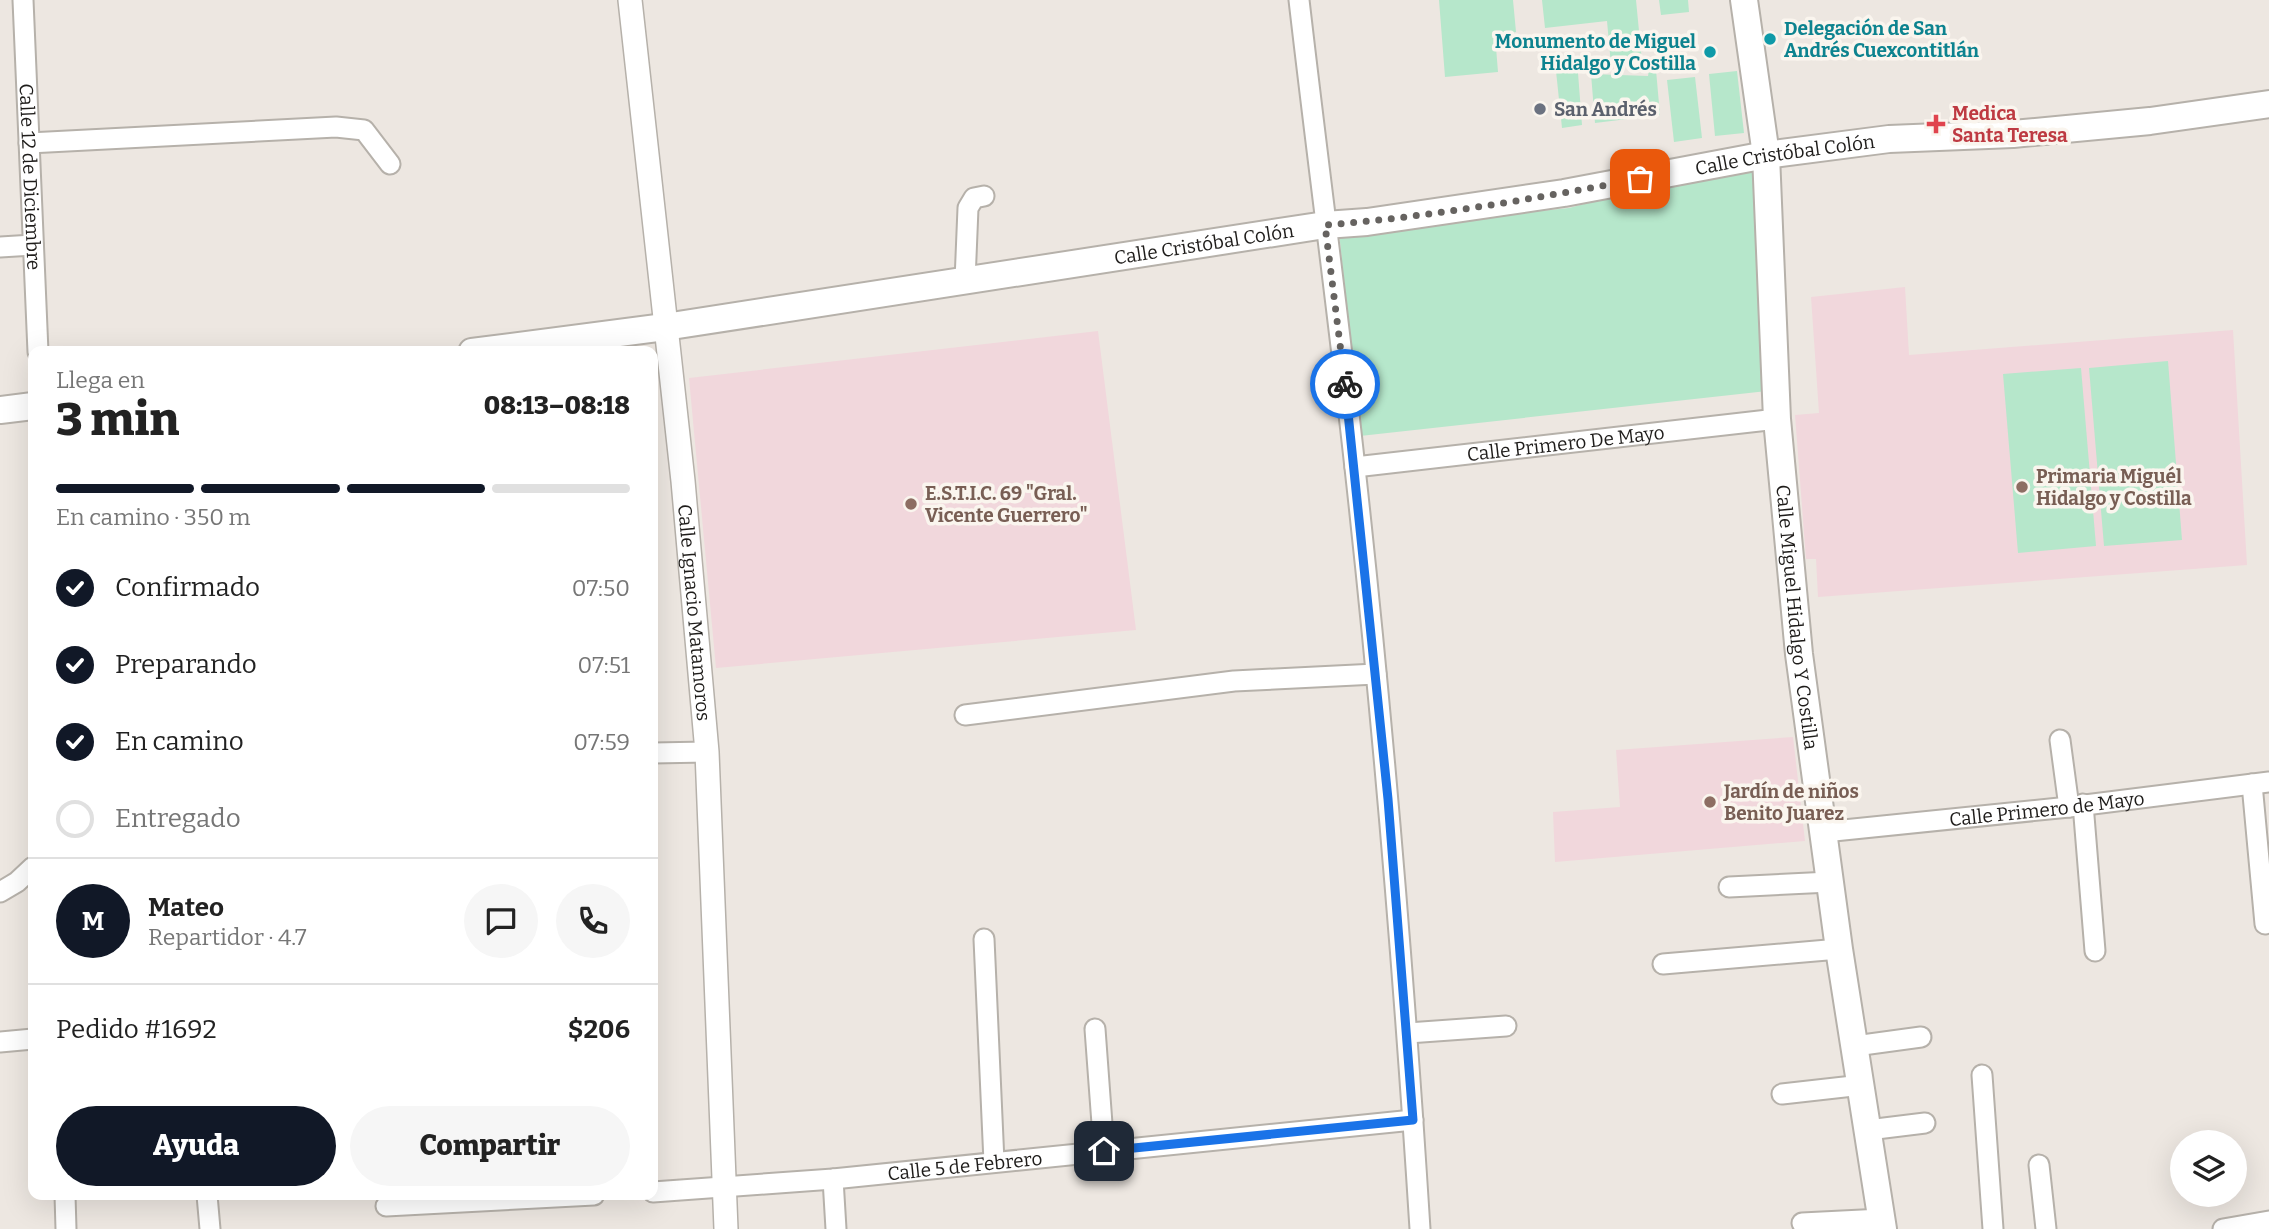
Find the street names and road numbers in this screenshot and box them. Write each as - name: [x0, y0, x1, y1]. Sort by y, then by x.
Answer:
- street label: Calle 12 de Diciembre: [15, 83, 46, 271]
- street label: Calle Cristóbal Colón: [1693, 129, 1876, 180]
- street label: Calle Cristóbal Colón: [1113, 218, 1295, 269]
- street label: Calle Primero De Mayo: [1466, 420, 1666, 466]
- street label: Calle Miguel Hidalgo Y Costilla: [1772, 484, 1823, 752]
- street label: Calle Ignacio Matamoros: [674, 503, 716, 722]
- street label: Calle Primero de Mayo: [1948, 786, 2146, 831]
- street label: Calle 5 de Febrero: [886, 1146, 1043, 1185]

